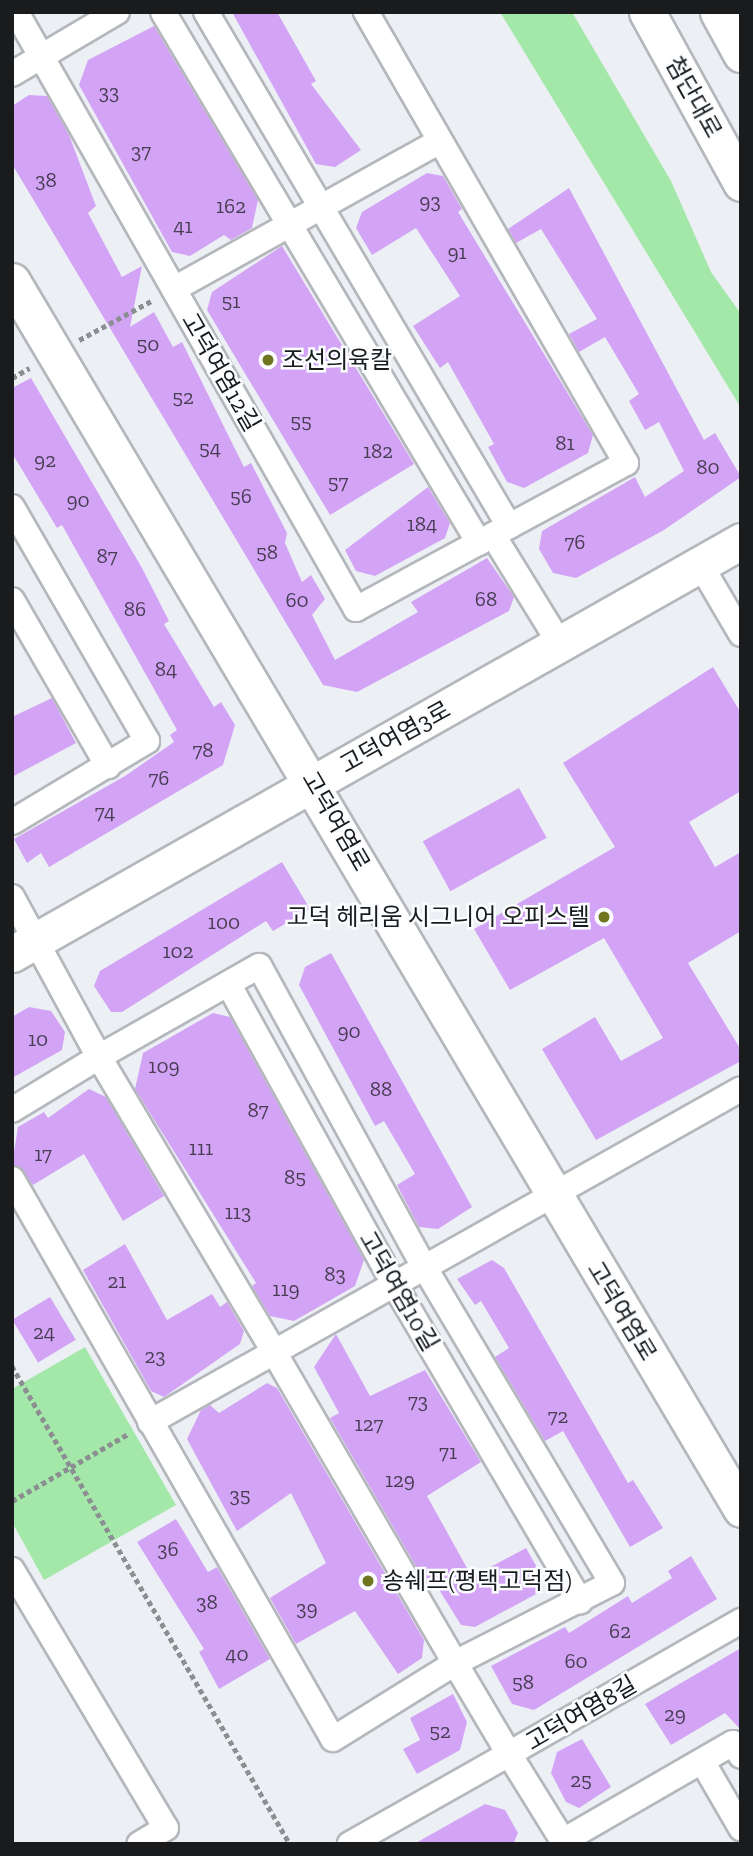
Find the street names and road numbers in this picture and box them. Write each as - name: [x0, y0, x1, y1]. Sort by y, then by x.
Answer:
- street label: 첨단대로: [660, 51, 728, 143]
- street label: 고덕여염12길: [176, 308, 266, 436]
- street label: 고덕여염3로: [335, 695, 455, 779]
- street label: 고덕여염로: [296, 766, 376, 876]
- street label: 고덕여염10길: [353, 1226, 445, 1356]
- street label: 고덕여염로: [581, 1256, 663, 1366]
- street label: 고덕여염8길: [520, 1670, 642, 1756]

